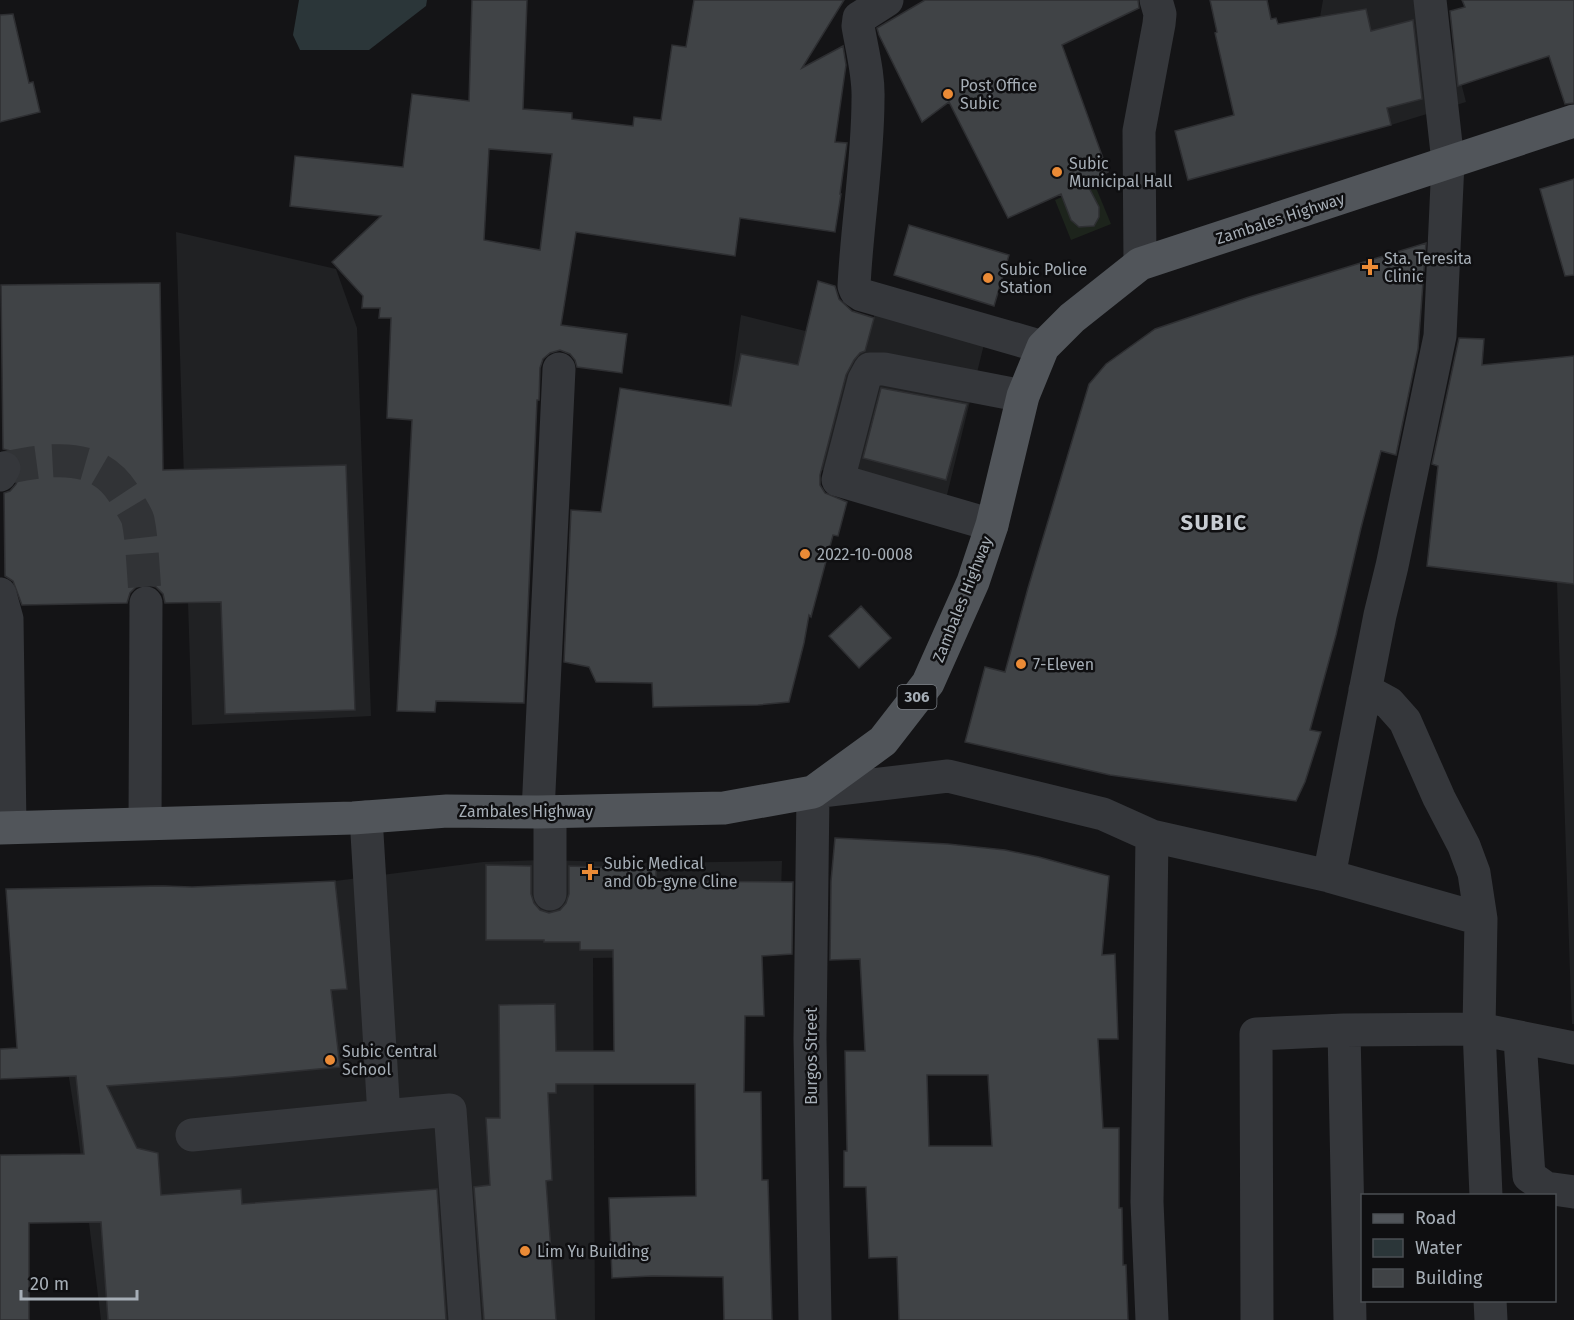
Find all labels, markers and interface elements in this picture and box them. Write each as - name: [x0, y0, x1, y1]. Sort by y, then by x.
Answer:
- place label: Post Office Subic: [960, 76, 1037, 113]
- marker: Post Office Subic: [941, 87, 955, 101]
- place label: Subic Municipal Hall: [1069, 154, 1173, 191]
- marker: Subic Municipal Hall: [1050, 165, 1064, 179]
- street label: Zambales Highway: [1213, 189, 1347, 248]
- place label: Sta. Teresita Clinic: [1384, 249, 1472, 286]
- marker: Sta. Teresita Clinic: [1361, 258, 1379, 276]
- place label: Subic Police Station: [1000, 260, 1087, 297]
- marker: Subic Police Station: [981, 271, 995, 285]
- district label: SUBIC: [1180, 509, 1248, 536]
- street label: Zambales Highway: [929, 533, 996, 665]
- place label: 2022-10-0008: [817, 545, 913, 564]
- marker: 2022-10-0008: [798, 547, 812, 561]
- place label: 7-Eleven: [1033, 655, 1094, 674]
- marker: 7-Eleven: [1014, 657, 1028, 671]
- road number: 306: [898, 685, 936, 709]
- street label: Zambales Highway: [459, 802, 593, 821]
- place label: Subic Medical and Ob-gyne Cline: [604, 854, 738, 891]
- marker: Subic Medical and Ob-gyne Cline: [581, 863, 599, 881]
- street label: Burgos Street: [802, 1007, 821, 1105]
- place label: Subic Central School: [342, 1042, 438, 1079]
- marker: Subic Central School: [323, 1053, 337, 1067]
- legend: [1361, 1194, 1556, 1302]
- text: Road: [1415, 1207, 1457, 1229]
- text: Water: [1415, 1237, 1462, 1259]
- place label: Lim Yu Building: [537, 1242, 650, 1261]
- marker: Lim Yu Building: [518, 1244, 532, 1258]
- scale bar: [21, 1263, 136, 1301]
- text: Building: [1415, 1267, 1483, 1289]
- text: 20 m: [30, 1273, 69, 1295]

